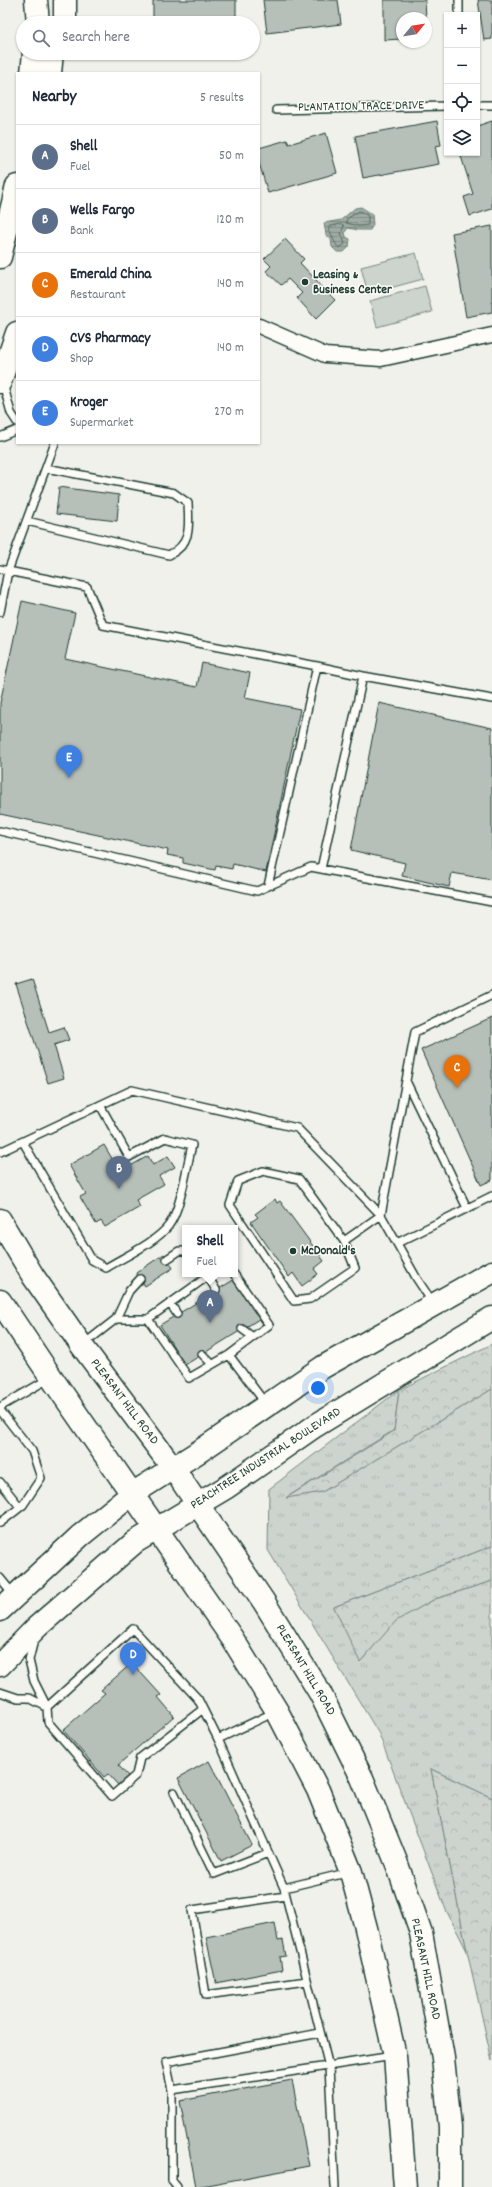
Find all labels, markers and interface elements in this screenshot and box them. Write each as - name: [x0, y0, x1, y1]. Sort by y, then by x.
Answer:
- north arrow: [396, 12, 432, 48]
- map controls: [444, 12, 480, 156]
- button: +: [444, 12, 480, 48]
- search box: [16, 16, 260, 60]
- icon: search: [30, 27, 52, 49]
- text: Search here: [62, 27, 130, 49]
- button: −: [444, 48, 480, 84]
- button: locate: [444, 84, 480, 120]
- text: Nearby: [32, 86, 76, 110]
- text: 5 results: [200, 89, 244, 108]
- street label: PLANTATION TRACE DRIVE: [298, 96, 424, 118]
- button: layers: [444, 120, 480, 156]
- text: Shell: [70, 136, 97, 158]
- text: A: [41, 147, 49, 166]
- text: 50 m: [219, 147, 244, 166]
- text: Fuel: [70, 158, 90, 177]
- text: Wells Fargo: [70, 200, 135, 222]
- text: B: [42, 211, 48, 230]
- text: 120 m: [216, 211, 244, 230]
- text: Bank: [70, 222, 94, 241]
- text: Emerald China: [70, 264, 151, 286]
- place label: Leasing & Business Center: [313, 266, 393, 300]
- text: C: [42, 275, 48, 294]
- text: 140 m: [217, 275, 244, 294]
- marker: Leasing & Business Center: [300, 277, 310, 287]
- text: Restaurant: [70, 286, 126, 305]
- text: CVS Pharmacy: [70, 328, 150, 350]
- text: D: [42, 339, 48, 358]
- text: 140 m: [217, 339, 244, 358]
- text: Shop: [70, 350, 93, 369]
- text: Kroger: [70, 392, 108, 414]
- text: E: [42, 403, 48, 422]
- text: 270 m: [214, 403, 244, 422]
- text: Supermarket: [70, 414, 134, 433]
- pin: E: [56, 745, 82, 778]
- pin: C: [444, 1055, 470, 1088]
- pin: B: [106, 1156, 132, 1189]
- popup: [182, 1225, 238, 1277]
- text: Shell: [196, 1231, 224, 1253]
- place label: McDonald's: [301, 1242, 356, 1261]
- marker: McDonald's: [288, 1246, 298, 1256]
- text: Fuel: [196, 1253, 217, 1272]
- pin: A: [197, 1290, 223, 1323]
- street label: PLEASANT HILL ROAD: [85, 1355, 163, 1449]
- your location: [308, 1378, 328, 1398]
- street label: PEACHTREE INDUSTRIAL BOULEVARD: [187, 1403, 345, 1515]
- street label: PLEASANT HILL ROAD: [270, 1621, 340, 1720]
- pin: D: [120, 1642, 146, 1675]
- street label: PLEASANT HILL ROAD: [405, 1916, 445, 2022]

